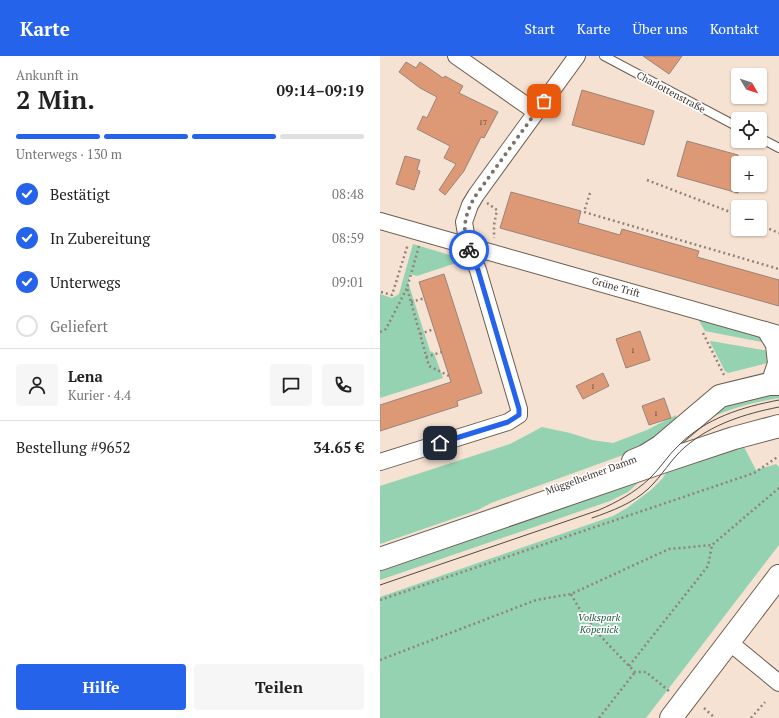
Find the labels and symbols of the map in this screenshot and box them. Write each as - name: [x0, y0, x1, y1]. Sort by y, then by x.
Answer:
- street label: Charlottenstraße: [634, 68, 708, 116]
- north arrow: [731, 68, 767, 104]
- pin: [527, 84, 561, 118]
- house number: 17: [479, 117, 487, 127]
- courier: [449, 230, 489, 270]
- street label: Grüne Trift: [590, 274, 642, 300]
- house number: 1: [631, 345, 635, 355]
- house number: 1: [591, 381, 595, 391]
- house number: 1: [654, 408, 658, 418]
- pin: [423, 426, 457, 460]
- street label: Müggelheimer Damm: [544, 452, 639, 498]
- park label: Volkspark Köpenick: [578, 611, 620, 636]

